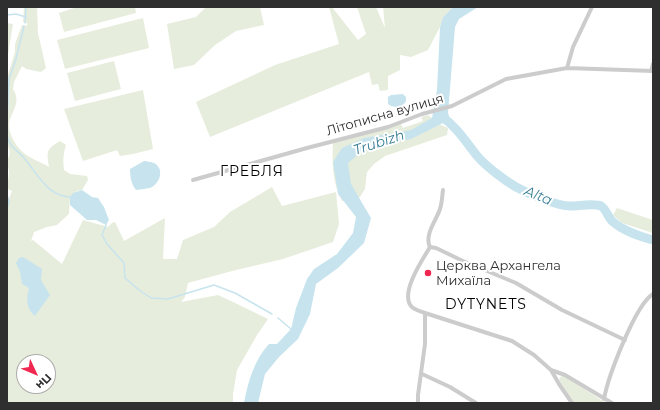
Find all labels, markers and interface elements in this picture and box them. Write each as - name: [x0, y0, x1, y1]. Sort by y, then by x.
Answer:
- street label: Літописна вулиця: [324, 91, 446, 139]
- water label: Trubizh: [351, 127, 407, 159]
- district label: ГРЕБЛЯ: [220, 164, 284, 180]
- water label: Alta: [522, 183, 554, 209]
- place label: Церква Архангела Михаїла: [436, 258, 561, 289]
- marker: Церква Архангела Михаїла: [423, 268, 433, 278]
- district label: DYTYNETS: [445, 297, 527, 313]
- north arrow: [16, 354, 56, 394]
- text: Пн: [33, 371, 55, 392]

